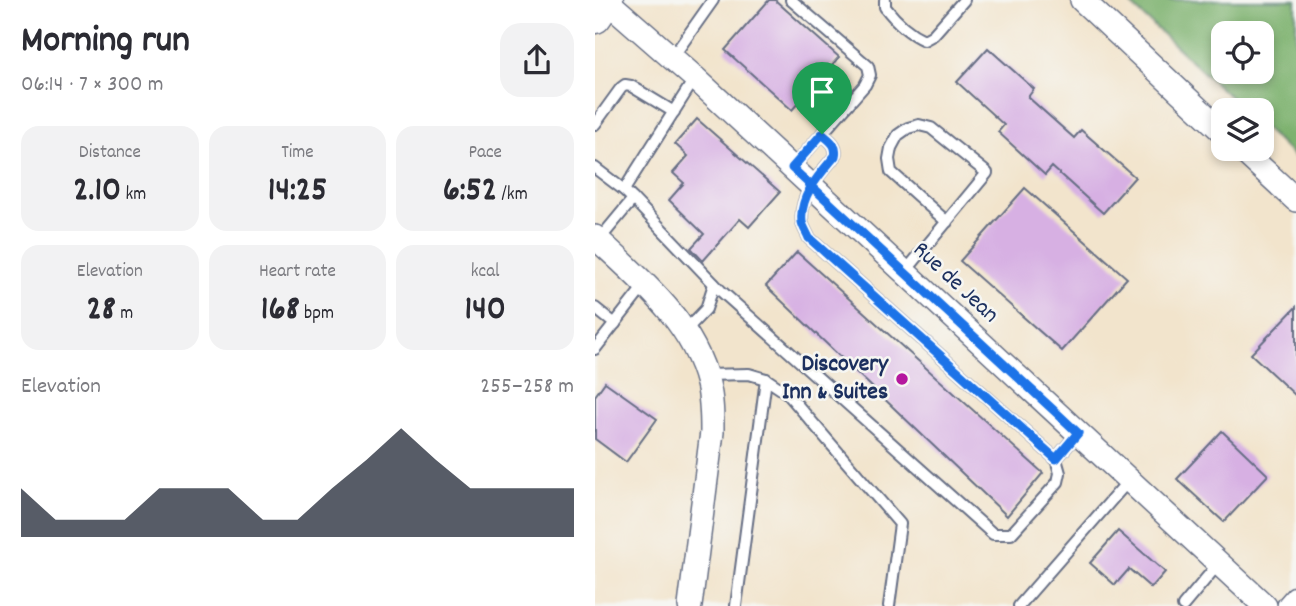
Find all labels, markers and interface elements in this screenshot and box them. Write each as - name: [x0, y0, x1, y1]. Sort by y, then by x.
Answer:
- text: Morning run: [21, 15, 190, 70]
- map controls: [1211, 21, 1274, 161]
- button: locate: [1211, 21, 1274, 84]
- button: share: [500, 23, 574, 97]
- pin: [792, 62, 852, 134]
- text: 06:14 · 7 × 300 m: [21, 69, 164, 102]
- icon: arrive: [803, 73, 841, 111]
- button: layers: [1211, 98, 1274, 161]
- text: Distance: [79, 140, 141, 167]
- text: Time: [281, 140, 314, 167]
- text: Pace: [468, 140, 502, 167]
- text: 2.10: [73, 167, 121, 217]
- text: 14:25: [268, 167, 327, 217]
- text: 6:52: [443, 167, 497, 217]
- text: km: [121, 182, 146, 209]
- text: /km: [497, 182, 528, 209]
- street label: Rue de Jean: [904, 234, 1006, 332]
- text: Elevation: [77, 259, 143, 286]
- text: Heart rate: [259, 259, 336, 286]
- text: kcal: [471, 259, 500, 286]
- text: 28: [86, 286, 116, 336]
- text: 168: [261, 286, 300, 336]
- text: 140: [465, 286, 506, 336]
- text: m: [116, 301, 133, 328]
- text: bpm: [300, 301, 334, 328]
- place label: Discovery Inn & Suites: [782, 348, 889, 410]
- text: Elevation: [21, 371, 101, 404]
- text: 255–258 m: [480, 371, 574, 404]
- marker: Discovery Inn & Suites: [894, 371, 910, 387]

